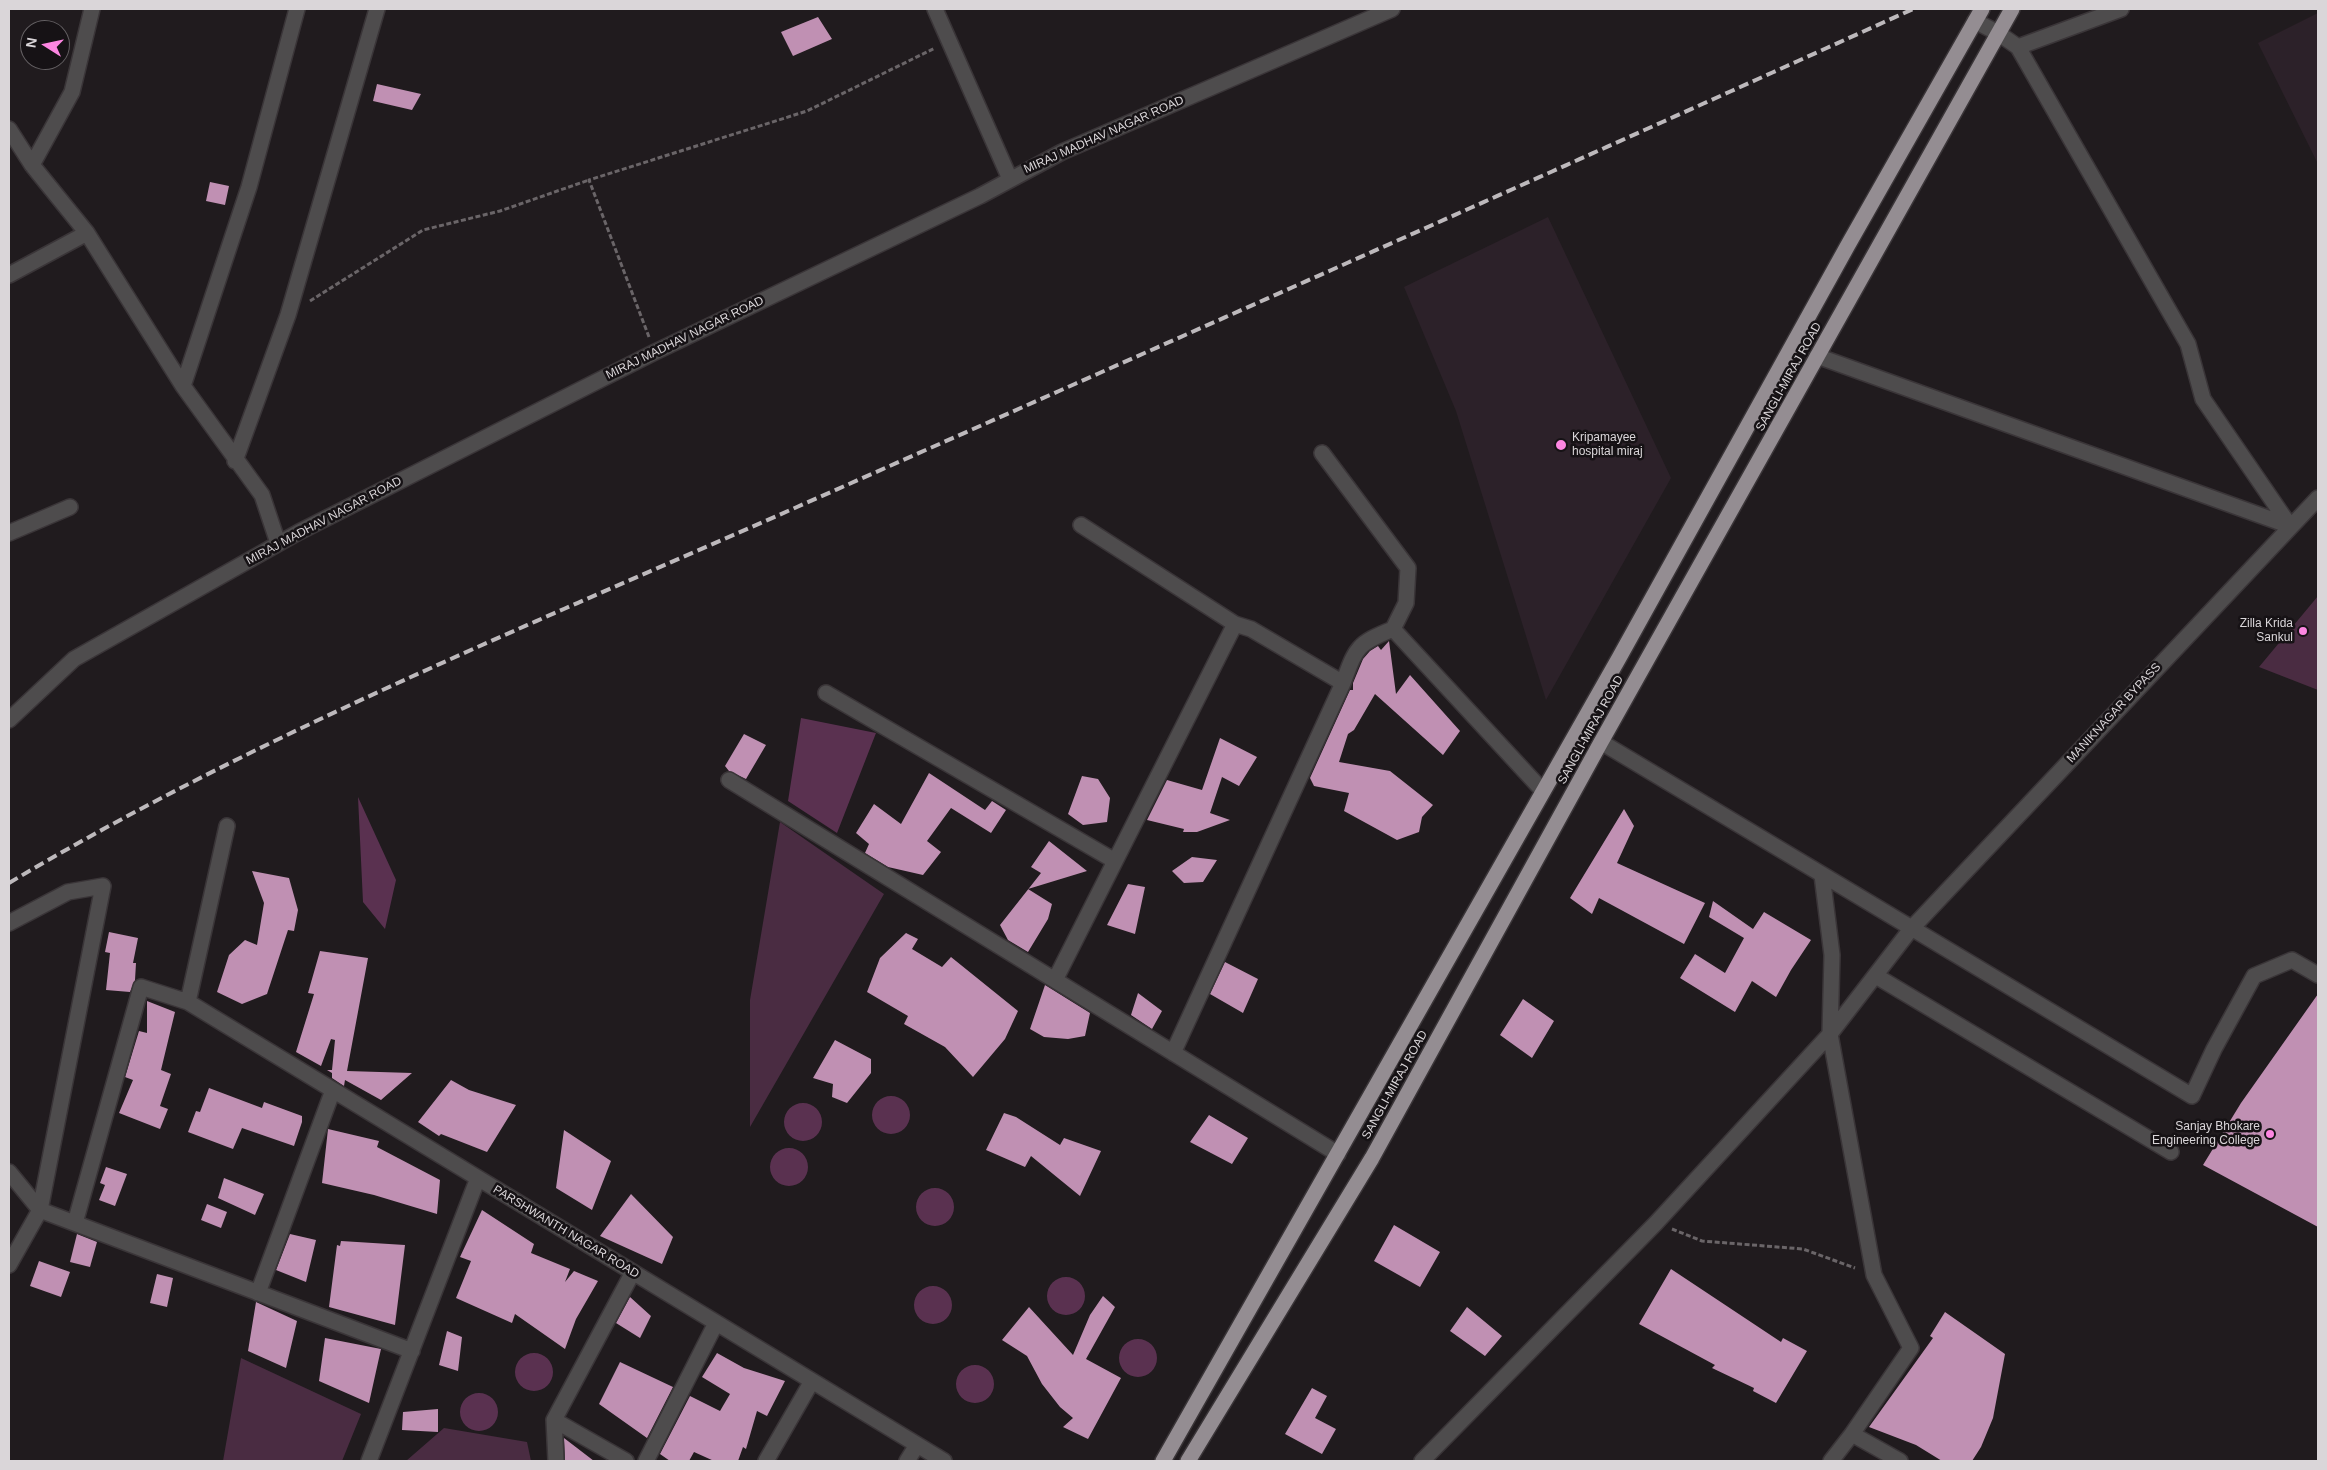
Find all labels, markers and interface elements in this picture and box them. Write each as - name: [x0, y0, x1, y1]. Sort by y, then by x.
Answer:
- north arrow: [20, 20, 70, 70]
- text: N: [22, 36, 40, 49]
- street label: MIRAJ MADHAV NAGAR ROAD: [1022, 93, 1186, 177]
- street label: MIRAJ MADHAV NAGAR ROAD: [604, 293, 766, 383]
- street label: SANGLI-MIRAJ ROAD: [1753, 320, 1825, 434]
- place label: Kripamayee hospital miraj: [1572, 431, 1643, 459]
- marker: Kripamayee hospital miraj: [1554, 438, 1568, 452]
- street label: MIRAJ MADHAV NAGAR ROAD: [244, 474, 404, 568]
- place label: Zilla Krida Sankul: [2240, 617, 2293, 645]
- marker: Zilla Krida Sankul: [2297, 625, 2309, 637]
- street label: MANIKNAGAR BYPASS: [2064, 660, 2164, 766]
- street label: SANGLI-MIRAJ ROAD: [1555, 673, 1627, 787]
- street label: SANGLI-MIRAJ ROAD: [1359, 1028, 1431, 1142]
- place label: Sanjay Bhokare Engineering College: [2152, 1120, 2260, 1148]
- marker: Sanjay Bhokare Engineering College: [2264, 1128, 2276, 1140]
- street label: PARSHWANTH NAGAR ROAD: [490, 1183, 642, 1281]

